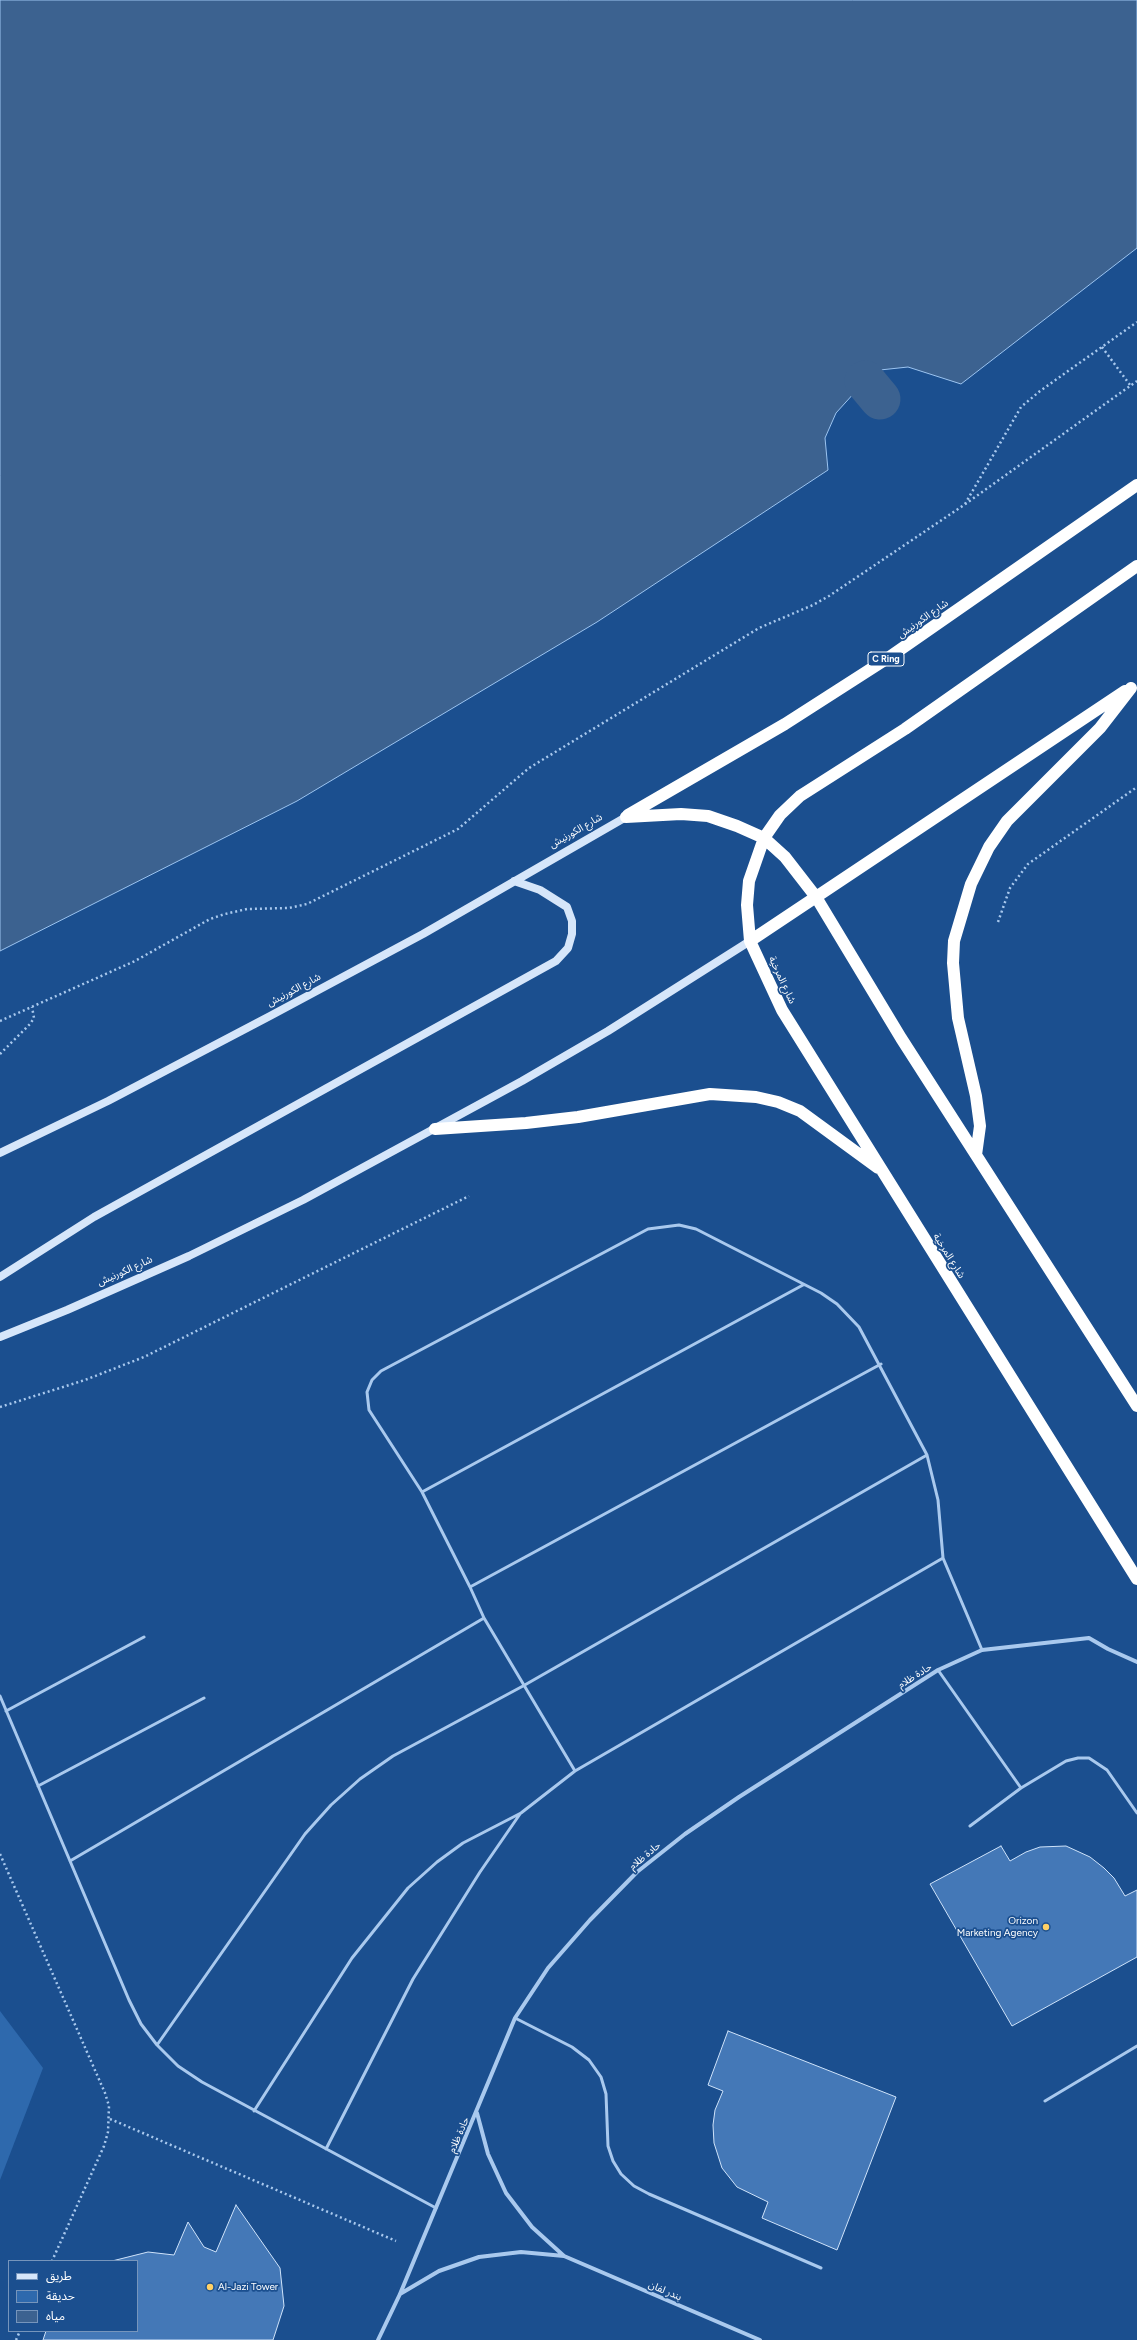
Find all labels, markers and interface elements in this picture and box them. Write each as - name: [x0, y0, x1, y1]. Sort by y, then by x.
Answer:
- street label: شارع الكورنيش: [895, 597, 951, 641]
- road number: C Ring: [868, 652, 904, 666]
- street label: شارع الكورنيش: [547, 811, 605, 851]
- street label: شارع المرخية: [766, 954, 798, 1006]
- street label: شارع الكورنيش: [265, 971, 323, 1009]
- street label: شارع المرخية: [930, 1231, 968, 1281]
- street label: شارع الكورنيش: [96, 1253, 154, 1289]
- street label: حادة ظلام: [896, 1661, 934, 1691]
- street label: حادة ظلام: [627, 1839, 663, 1873]
- place label: Orizon Marketing Agency: [957, 1915, 1038, 1938]
- marker: Orizon Marketing Agency: [1041, 1922, 1051, 1932]
- street label: حادة ظلام: [446, 2115, 472, 2155]
- legend: [8, 2260, 138, 2332]
- text: طريق: [46, 2269, 72, 2283]
- street label: بندر لفان: [647, 2279, 683, 2303]
- place label: Al-Jazi Tower: [218, 2281, 278, 2293]
- marker: Al-Jazi Tower: [205, 2282, 215, 2292]
- text: حديقة: [46, 2289, 75, 2303]
- text: مياه: [46, 2309, 65, 2323]

